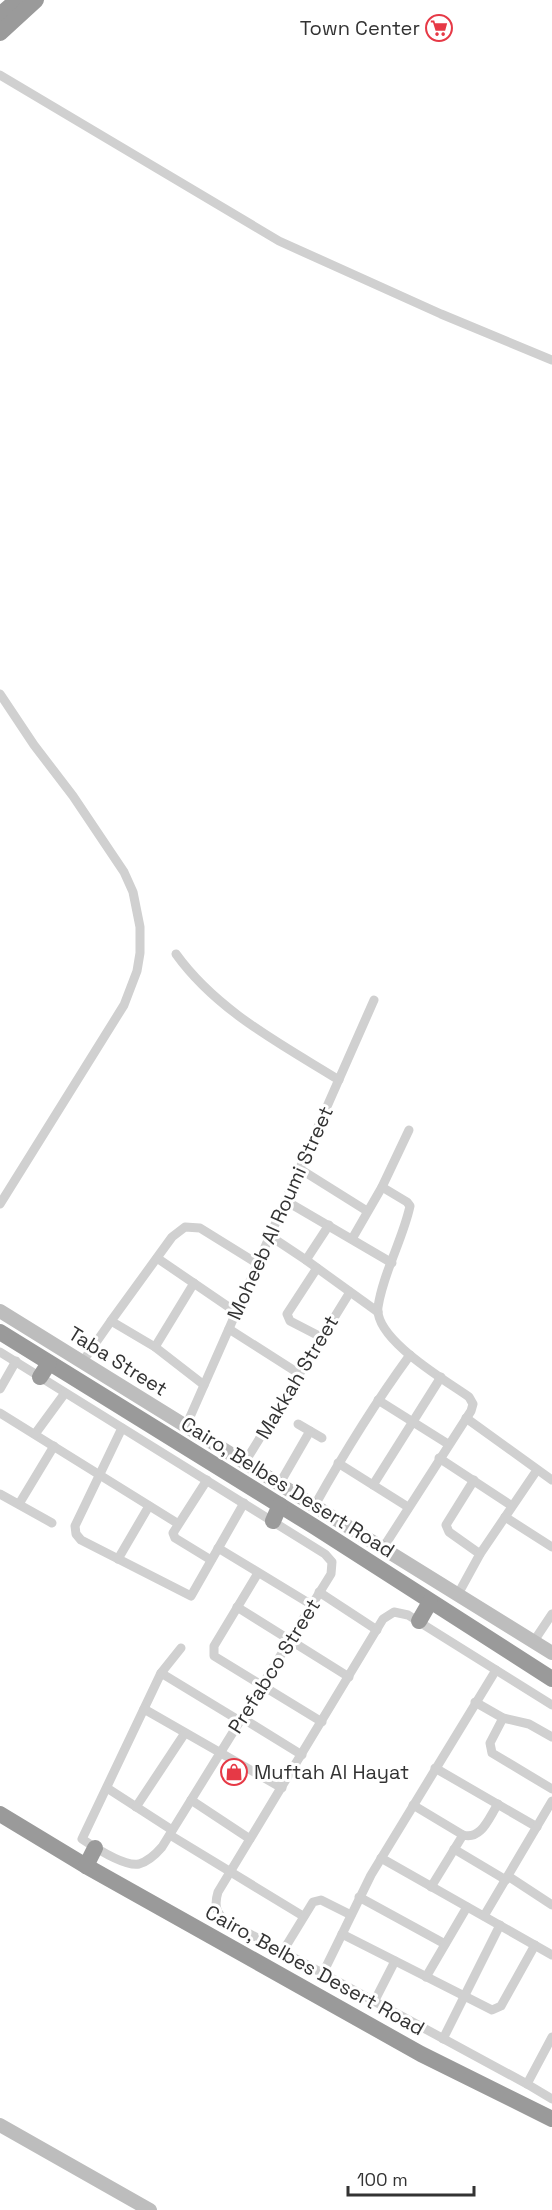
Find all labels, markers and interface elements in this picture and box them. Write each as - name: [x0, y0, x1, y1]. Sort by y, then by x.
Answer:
- supermarket icon: Town Center: [424, 13, 454, 43]
- place label: Town Center: [300, 15, 420, 41]
- street label: Moheeb Al Roumi Street: [221, 1102, 339, 1324]
- street label: Makkah Street: [250, 1310, 344, 1444]
- street label: Taba Street: [64, 1320, 172, 1402]
- street label: Cairo, Belbes Desert Road: [176, 1411, 400, 1563]
- street label: Prefabco Street: [222, 1594, 326, 1738]
- shop icon: Muftah Al Hayat: [219, 1757, 249, 1787]
- place label: Muftah Al Hayat: [254, 1759, 409, 1785]
- street label: Cairo, Belbes Desert Road: [201, 1899, 429, 2041]
- scale bar: [348, 2159, 474, 2197]
- text: 100 m: [357, 2168, 408, 2191]

